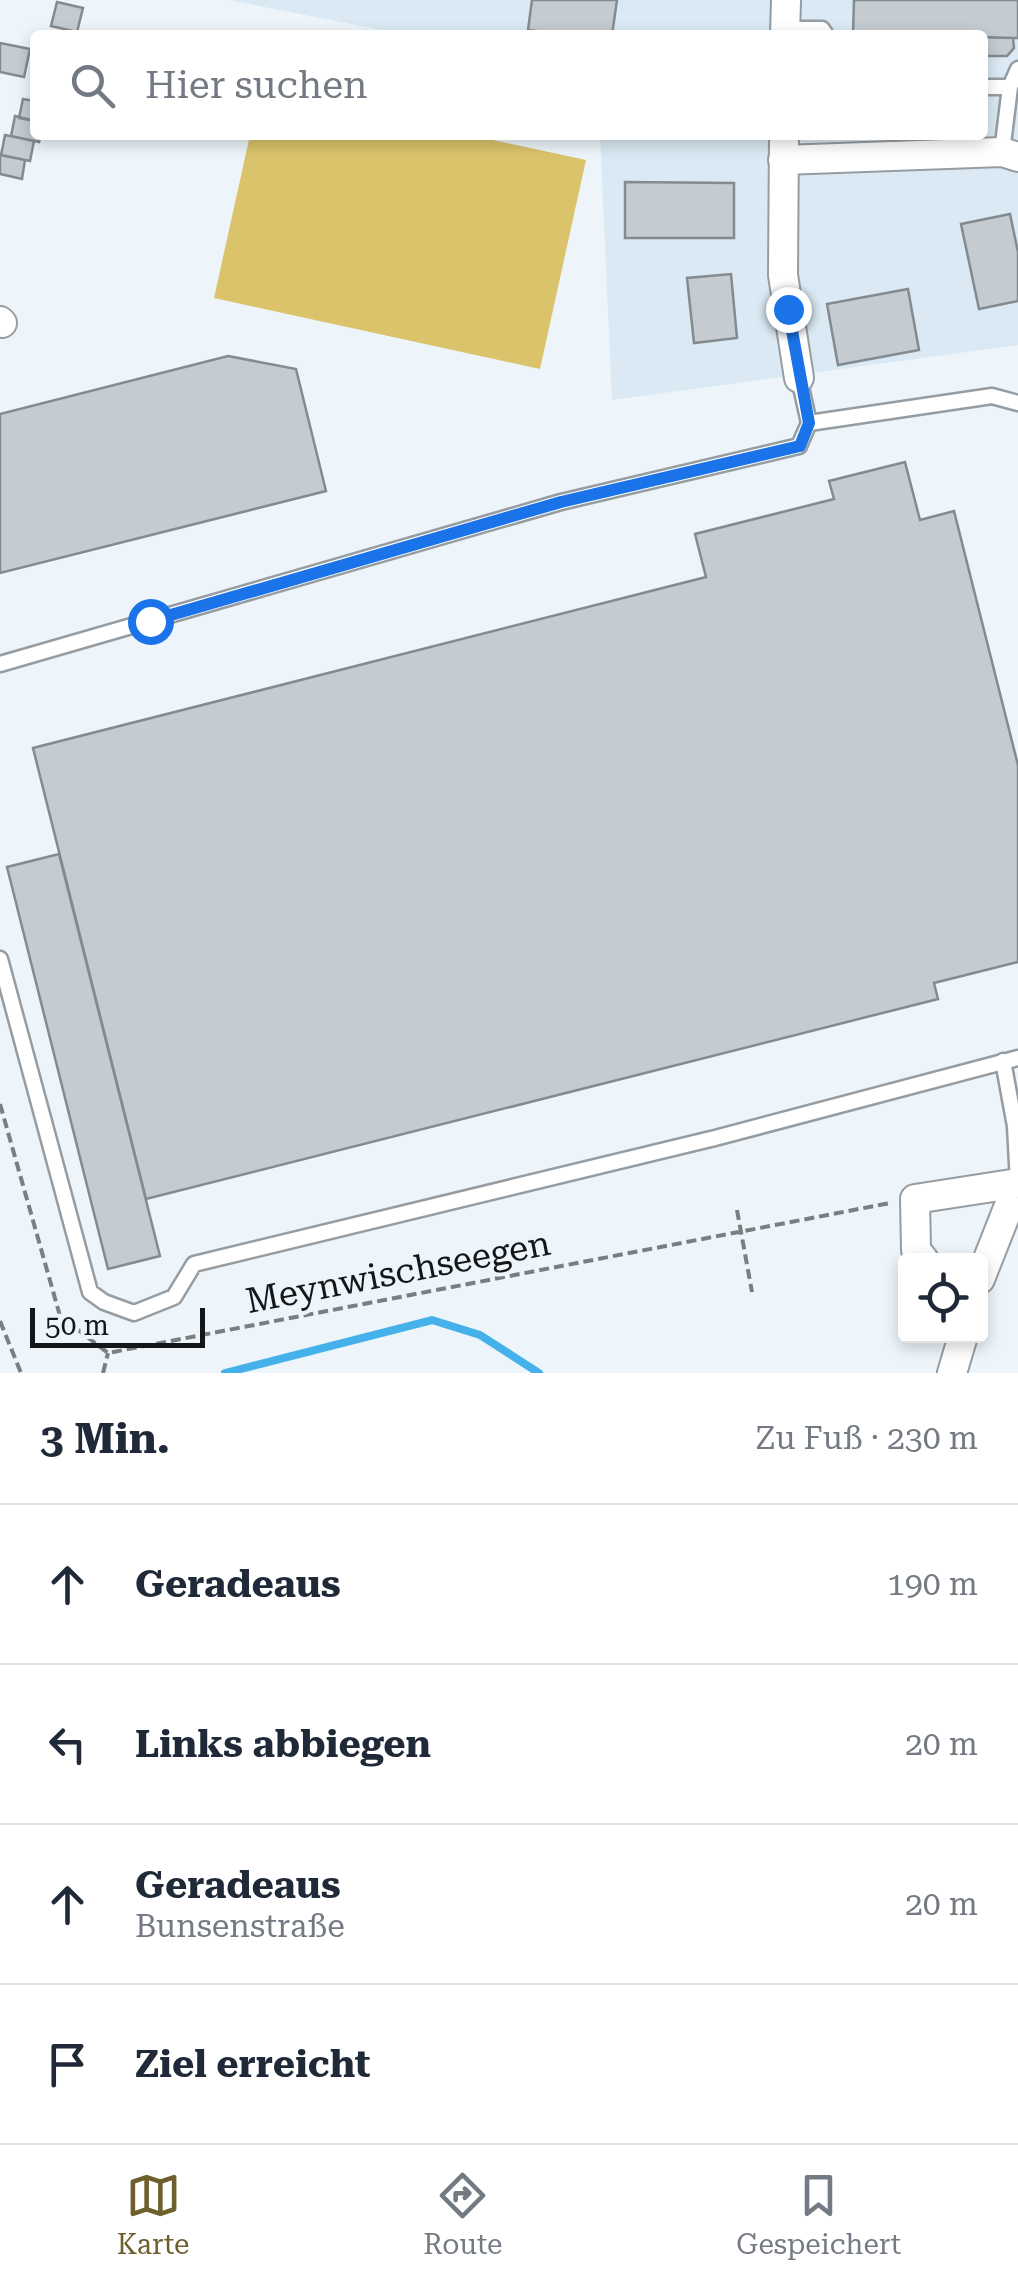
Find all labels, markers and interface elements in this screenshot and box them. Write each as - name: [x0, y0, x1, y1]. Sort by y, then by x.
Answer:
- search box: [30, 30, 988, 140]
- icon: search: [65, 58, 120, 113]
- text: Hier suchen: [145, 63, 368, 107]
- route end: [766, 287, 812, 333]
- route start: [128, 599, 174, 645]
- street label: Meynwischseegen: [242, 1223, 554, 1322]
- map controls: [898, 1253, 988, 1343]
- button: locate: [898, 1253, 988, 1343]
- scale bar: [30, 1303, 205, 1348]
- text: 50 m: [45, 1309, 109, 1342]
- text: 3 Min.: [40, 1414, 170, 1463]
- text: Zu Fuß · 230 m: [756, 1419, 978, 1457]
- icon: ahead: [40, 1557, 95, 1612]
- text: Geradeaus: [135, 1562, 341, 1606]
- text: 190 m: [887, 1565, 978, 1603]
- icon: left: [40, 1717, 95, 1772]
- text: Links abbiegen: [135, 1722, 431, 1766]
- text: 20 m: [905, 1725, 978, 1763]
- text: Geradeaus: [135, 1863, 341, 1907]
- icon: ahead: [40, 1877, 95, 1932]
- text: 20 m: [905, 1885, 978, 1923]
- text: Bunsenstraße: [135, 1907, 345, 1945]
- icon: arrive: [40, 2037, 95, 2092]
- text: Ziel erreicht: [135, 2042, 370, 2086]
- tab: Karte: [117, 2168, 189, 2261]
- tab: Route: [423, 2168, 502, 2261]
- tab: Gespeichert: [736, 2168, 901, 2261]

